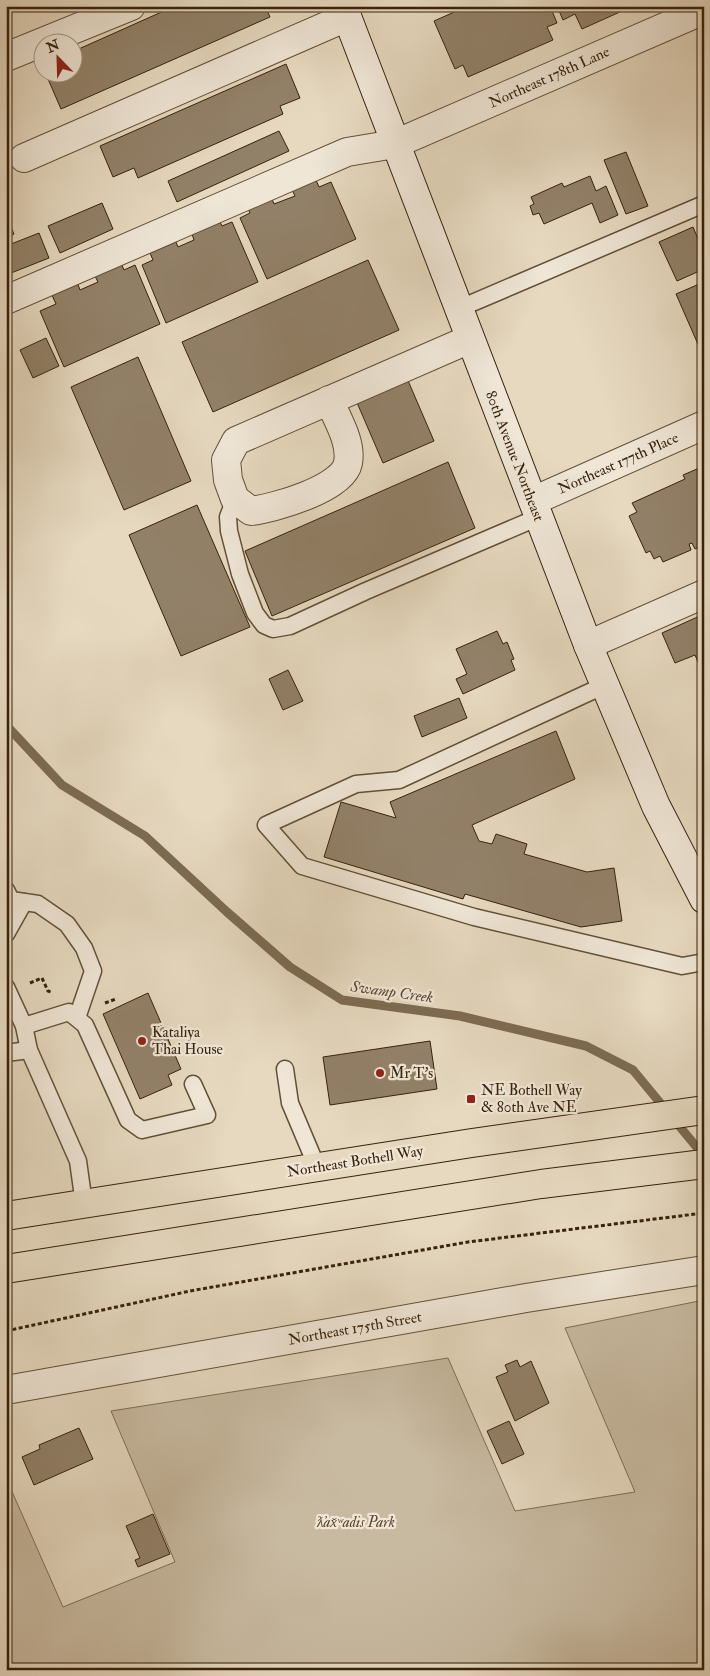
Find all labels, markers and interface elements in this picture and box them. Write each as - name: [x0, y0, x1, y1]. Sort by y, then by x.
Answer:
- north arrow: [32, 32, 82, 82]
- text: N: [43, 36, 63, 57]
- street label: Northeast 178th Lane: [486, 42, 613, 113]
- street label: 80th Avenue Northeast: [481, 388, 548, 524]
- street label: Northeast 177th Place: [555, 428, 682, 499]
- water label: Swamp Creek: [348, 976, 435, 1008]
- place label: Kataliya Thai House: [152, 1023, 223, 1059]
- marker: Kataliya Thai House: [136, 1035, 148, 1047]
- place label: Mr T's: [390, 1064, 433, 1083]
- marker: Mr T's: [374, 1067, 386, 1079]
- place label: NE Bothell Way & 80th Ave NE: [481, 1081, 582, 1117]
- marker: NE Bothell Way & 80th Ave NE: [465, 1093, 477, 1105]
- street label: Northeast Bothell Way: [286, 1141, 425, 1182]
- street label: Northeast 175th Street: [287, 1307, 423, 1350]
- park label: ƛ̕ax̌ʷadis Park: [316, 1513, 395, 1532]

